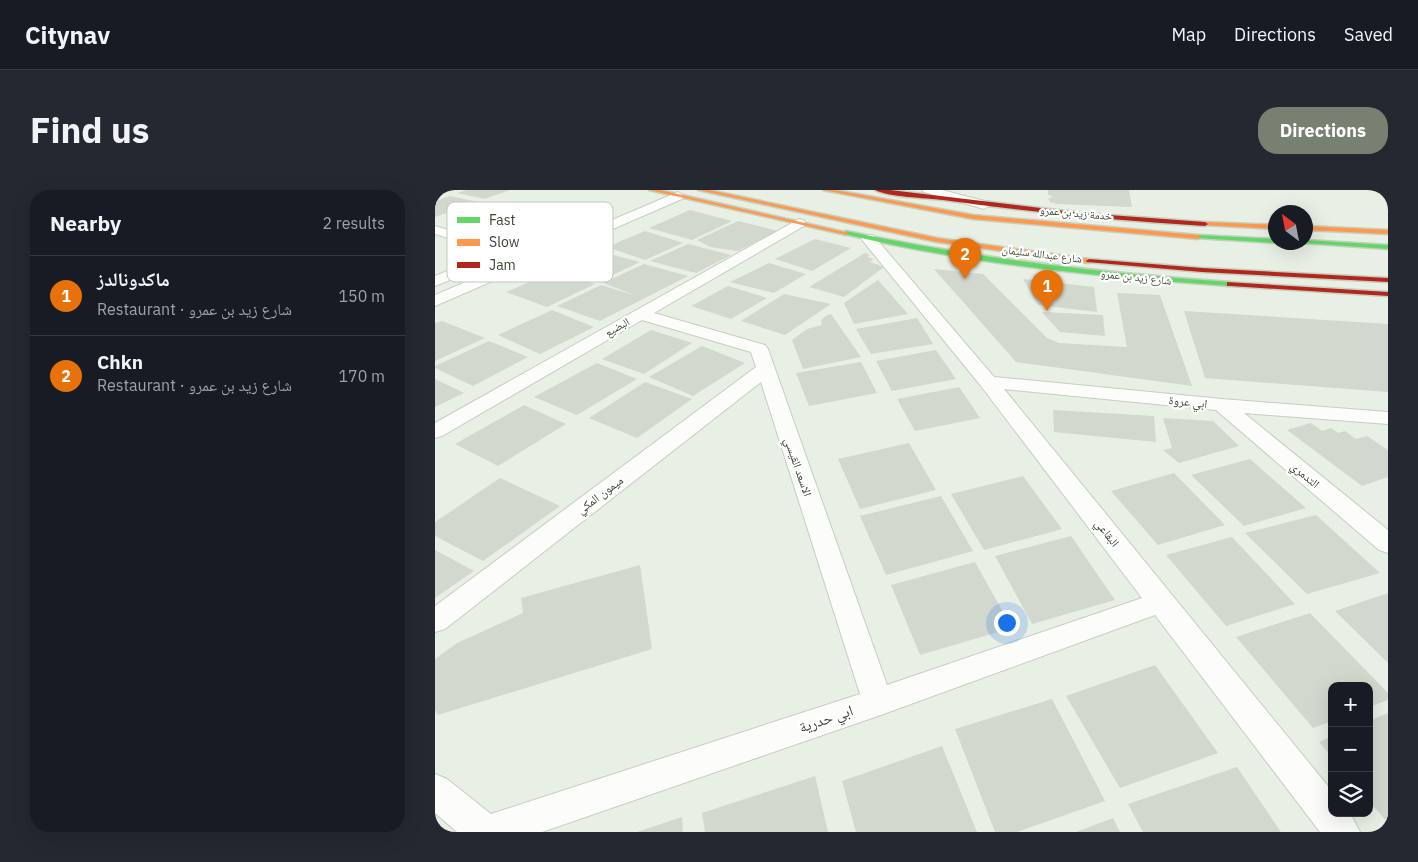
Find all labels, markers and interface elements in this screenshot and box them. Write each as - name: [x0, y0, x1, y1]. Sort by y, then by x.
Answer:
- text: Citynav: [25, 19, 110, 51]
- text: Map: [1171, 23, 1206, 46]
- text: Directions: [1234, 23, 1316, 46]
- text: Saved: [1344, 23, 1393, 46]
- text: Find us: [30, 107, 149, 153]
- button: Directions: [1258, 107, 1388, 154]
- legend: [447, 202, 613, 282]
- street label: خدمة زيد بن عمرو: [1039, 203, 1113, 223]
- north arrow: [1268, 205, 1313, 250]
- text: Nearby: [50, 209, 121, 237]
- text: Fast: [489, 211, 515, 229]
- text: 2 results: [322, 213, 385, 233]
- text: Slow: [489, 233, 520, 251]
- pin: 2: [949, 238, 981, 279]
- street label: شارع عبدالله سليمان: [1001, 242, 1083, 266]
- text: Jam: [489, 256, 516, 274]
- street label: شارع زيد بن عمرو: [1100, 266, 1172, 288]
- text: ماكدونالدز: [97, 267, 170, 291]
- pin: 1: [1031, 270, 1063, 311]
- text: 1: [61, 286, 71, 306]
- text: 150 m: [338, 286, 385, 306]
- text: Restaurant · شارع زيد بن عمرو: [97, 299, 292, 319]
- street label: البضيع: [602, 314, 632, 340]
- text: Chkn: [97, 350, 143, 374]
- text: 2: [61, 366, 71, 386]
- text: 170 m: [338, 366, 385, 386]
- text: Restaurant · شارع زيد بن عمرو: [97, 375, 292, 395]
- street label: ابي عروة: [1168, 392, 1208, 414]
- street label: الاسعد القيسي: [779, 436, 816, 499]
- street label: التدمري: [1286, 458, 1323, 493]
- street label: ميمون المكي: [573, 472, 628, 519]
- street label: البقاعي: [1090, 516, 1123, 551]
- your location: [994, 610, 1020, 636]
- map controls: [1328, 682, 1373, 817]
- button: +: [1328, 682, 1373, 727]
- street label: ابي حدرية: [796, 700, 856, 739]
- button: −: [1328, 727, 1373, 772]
- button: layers: [1328, 772, 1373, 817]

